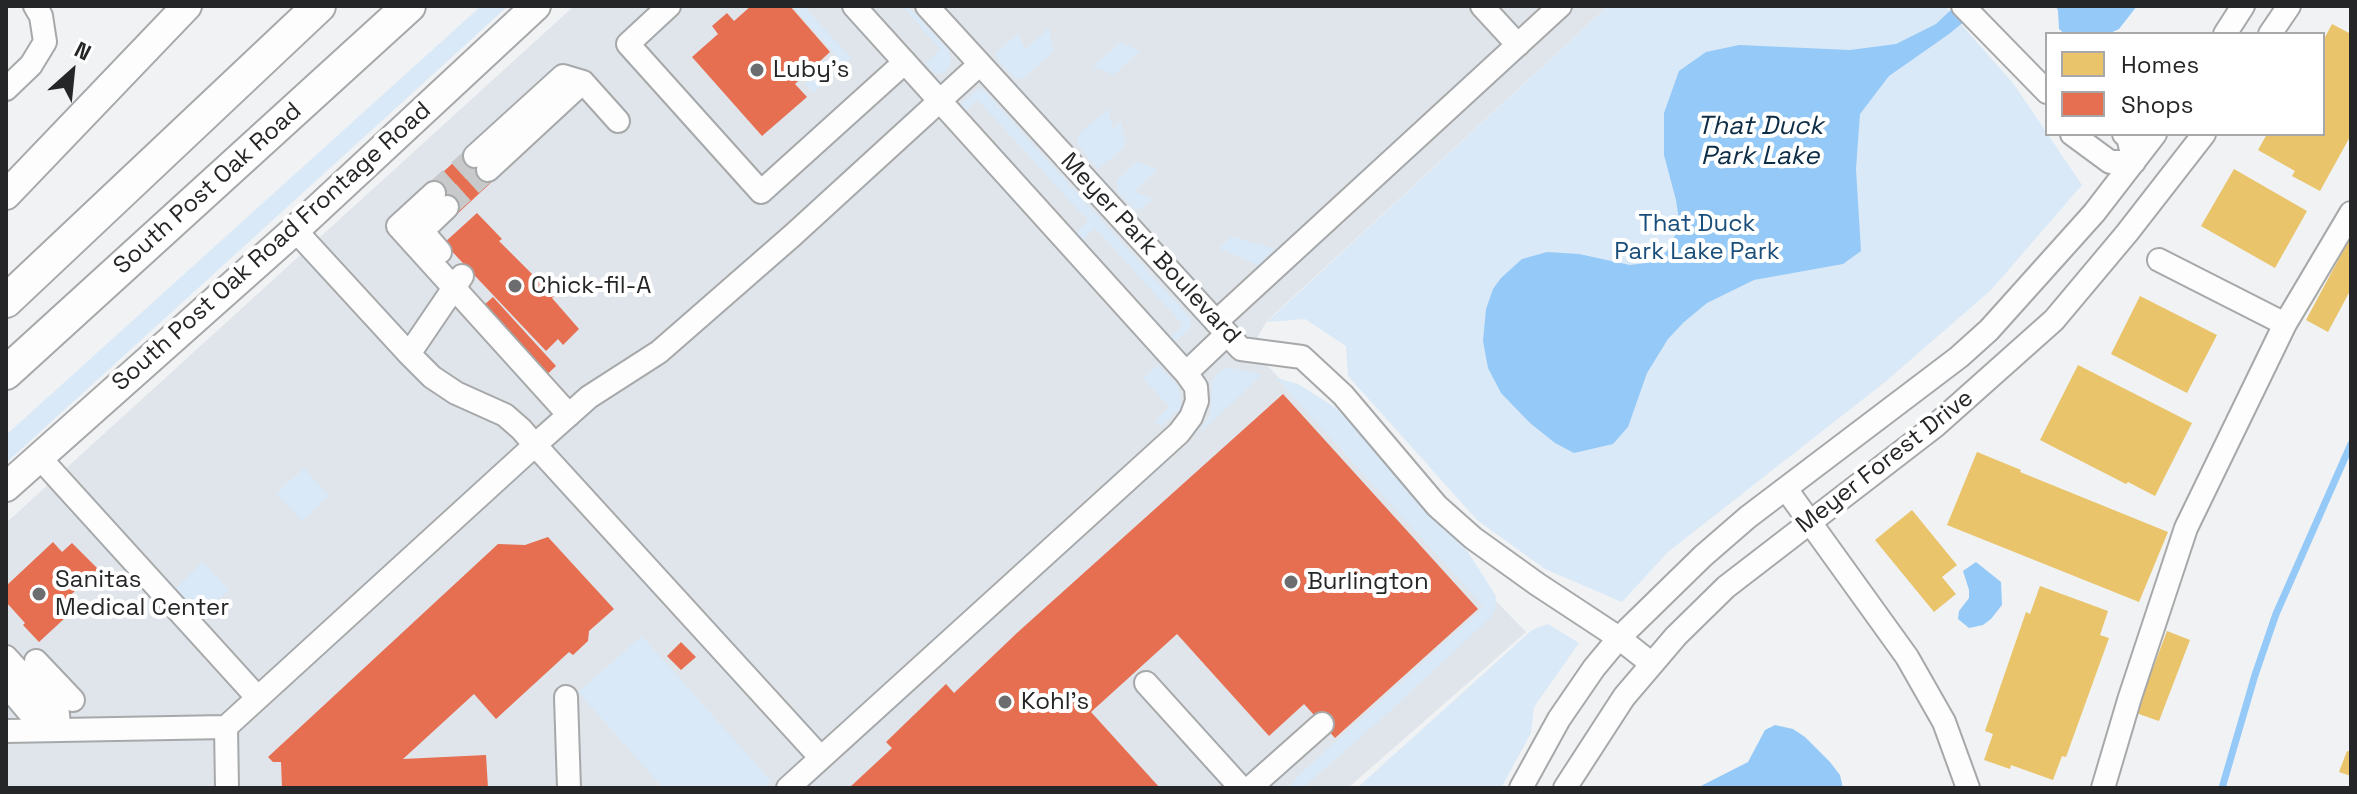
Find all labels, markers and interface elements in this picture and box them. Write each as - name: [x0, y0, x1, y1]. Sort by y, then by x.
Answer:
- north arrow: [32, 32, 112, 112]
- legend: [2045, 32, 2325, 136]
- text: N: [70, 35, 96, 66]
- text: Homes: [2121, 49, 2199, 80]
- place label: Luby's: [773, 56, 849, 84]
- marker: Luby's: [748, 61, 766, 79]
- text: Shops: [2121, 89, 2193, 120]
- street label: South Post Oak Road Frontage Road: [107, 96, 437, 398]
- street label: South Post Oak Road: [108, 97, 308, 281]
- water label: That Duck Park Lake: [1697, 111, 1823, 172]
- street label: Meyer Park Boulevard: [1054, 148, 1246, 350]
- park label: That Duck Park Lake Park: [1614, 210, 1780, 266]
- place label: Chick-fil-A: [531, 272, 651, 300]
- marker: Chick-fil-A: [506, 277, 524, 295]
- street label: Meyer Forest Drive: [1791, 384, 1979, 540]
- place label: Sanitas Medical Center: [55, 566, 229, 622]
- place label: Burlington: [1307, 568, 1429, 596]
- marker: Burlington: [1282, 573, 1300, 591]
- marker: Sanitas Medical Center: [30, 585, 48, 603]
- place label: Kohl's: [1021, 688, 1089, 716]
- marker: Kohl's: [996, 693, 1014, 711]

